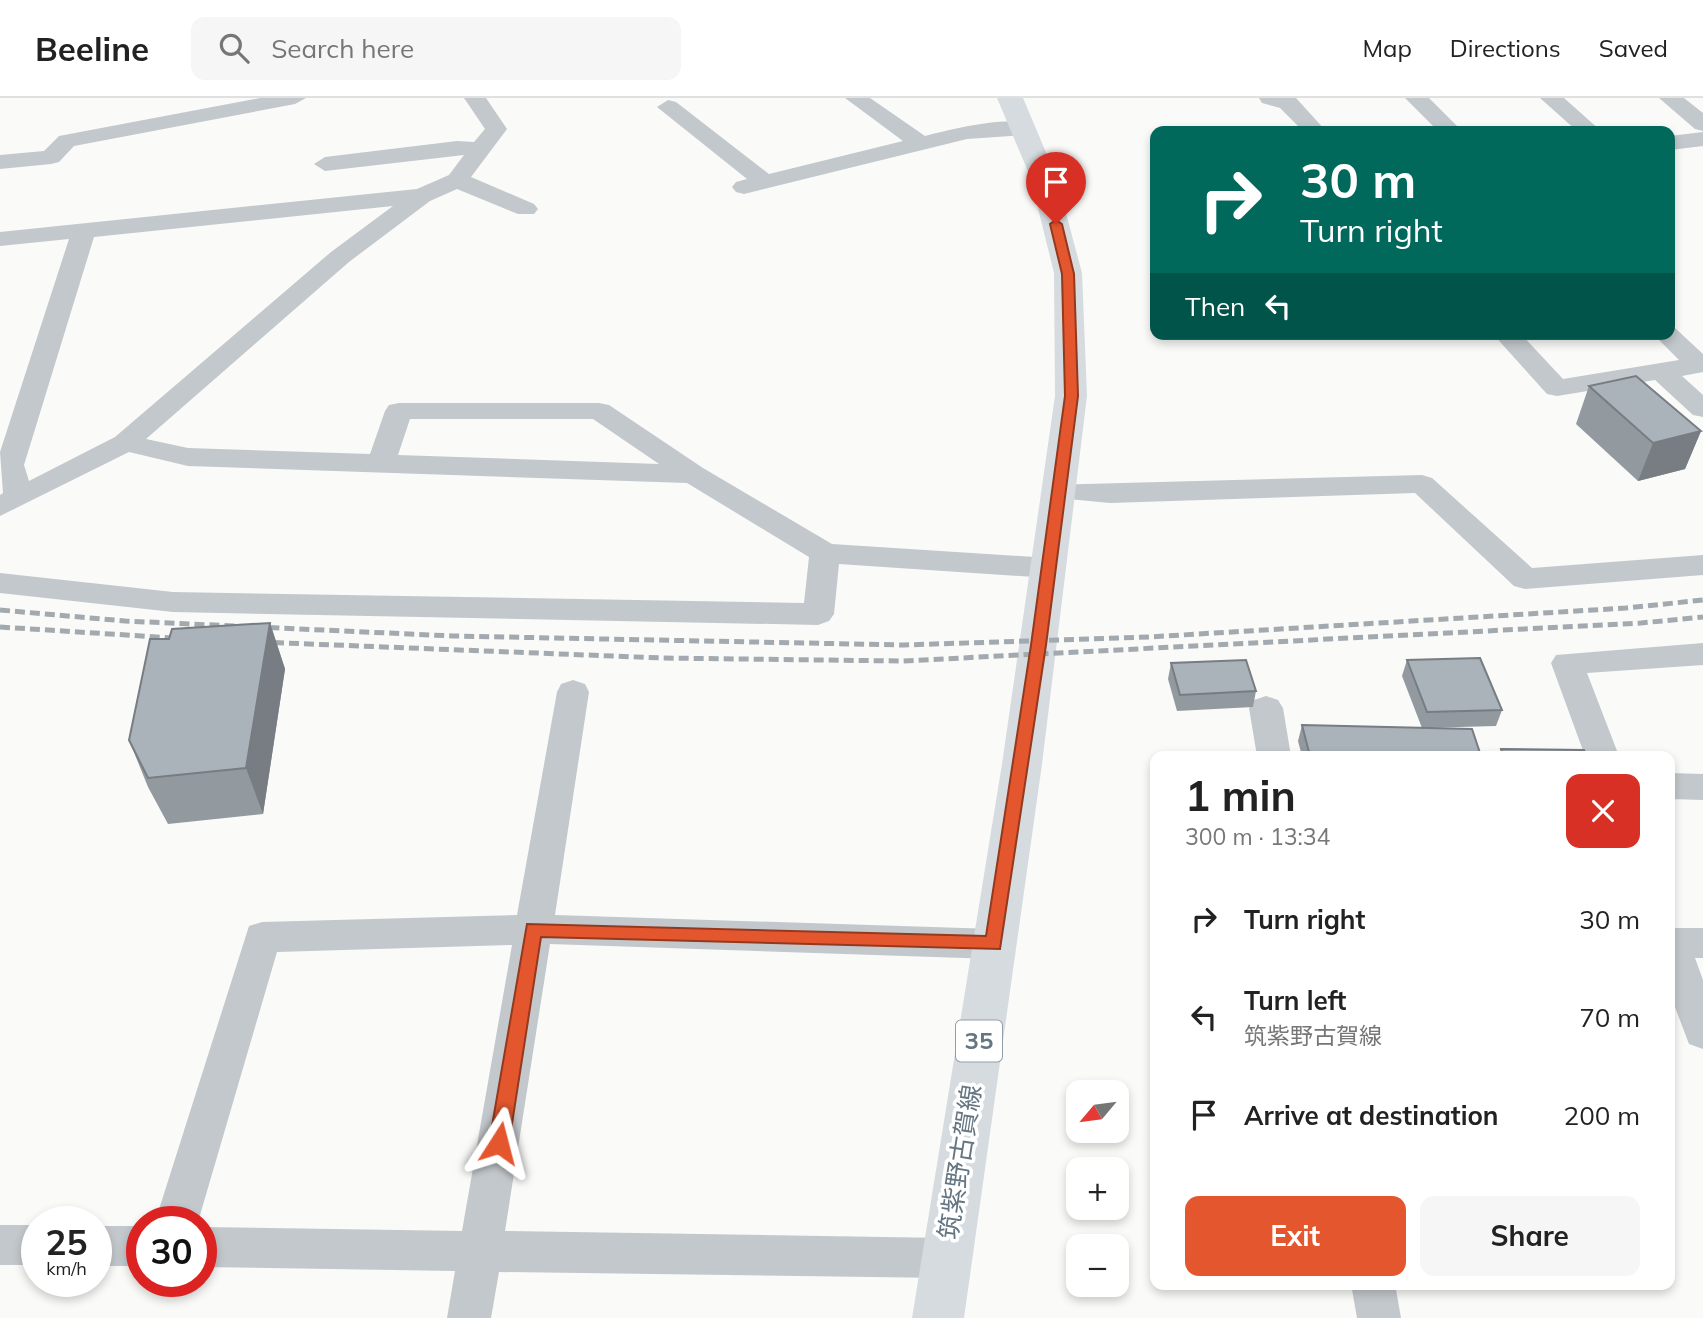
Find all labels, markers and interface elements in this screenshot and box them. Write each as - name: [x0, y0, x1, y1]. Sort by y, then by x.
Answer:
- search box: [191, 17, 681, 80]
- text: Beeline: [35, 28, 149, 69]
- icon: search: [215, 29, 253, 67]
- text: Search here: [271, 32, 414, 65]
- text: Map: [1362, 33, 1412, 63]
- text: Directions: [1450, 33, 1561, 63]
- text: Saved: [1599, 33, 1668, 63]
- text: 30 m: [1300, 149, 1416, 210]
- pin: [1026, 152, 1086, 224]
- icon: right: [1185, 154, 1276, 245]
- icon: arrive: [1037, 163, 1075, 201]
- text: Turn right: [1300, 210, 1443, 250]
- icon: left: [1259, 287, 1297, 325]
- text: Then: [1185, 290, 1245, 323]
- text: 1 min: [1185, 769, 1296, 822]
- button: close: [1566, 774, 1640, 848]
- text: 300 m · 13:34: [1185, 822, 1330, 851]
- icon: right: [1185, 900, 1223, 938]
- text: Turn right: [1244, 903, 1365, 936]
- text: 30 m: [1579, 903, 1640, 936]
- text: Turn left: [1244, 984, 1346, 1017]
- icon: left: [1185, 998, 1223, 1036]
- text: 70 m: [1579, 1001, 1640, 1034]
- road number: 35: [956, 1021, 1002, 1062]
- text: 筑紫野古賀線: [1244, 1021, 1382, 1050]
- north arrow: [1066, 1080, 1129, 1143]
- map controls: [1066, 1080, 1129, 1297]
- street label: 筑紫野古賀線: [931, 1082, 988, 1242]
- icon: arrive: [1185, 1096, 1223, 1134]
- text: Arrive at destination: [1244, 1099, 1499, 1132]
- text: 200 m: [1564, 1099, 1640, 1132]
- position arrow: [462, 1106, 536, 1180]
- button: +: [1066, 1157, 1129, 1220]
- button: Exit: [1185, 1196, 1406, 1276]
- button: Share: [1420, 1196, 1640, 1276]
- speed limit sign: 30: [126, 1206, 217, 1297]
- text: 25: [45, 1220, 88, 1264]
- button: −: [1066, 1234, 1129, 1297]
- text: km/h: [46, 1257, 87, 1280]

